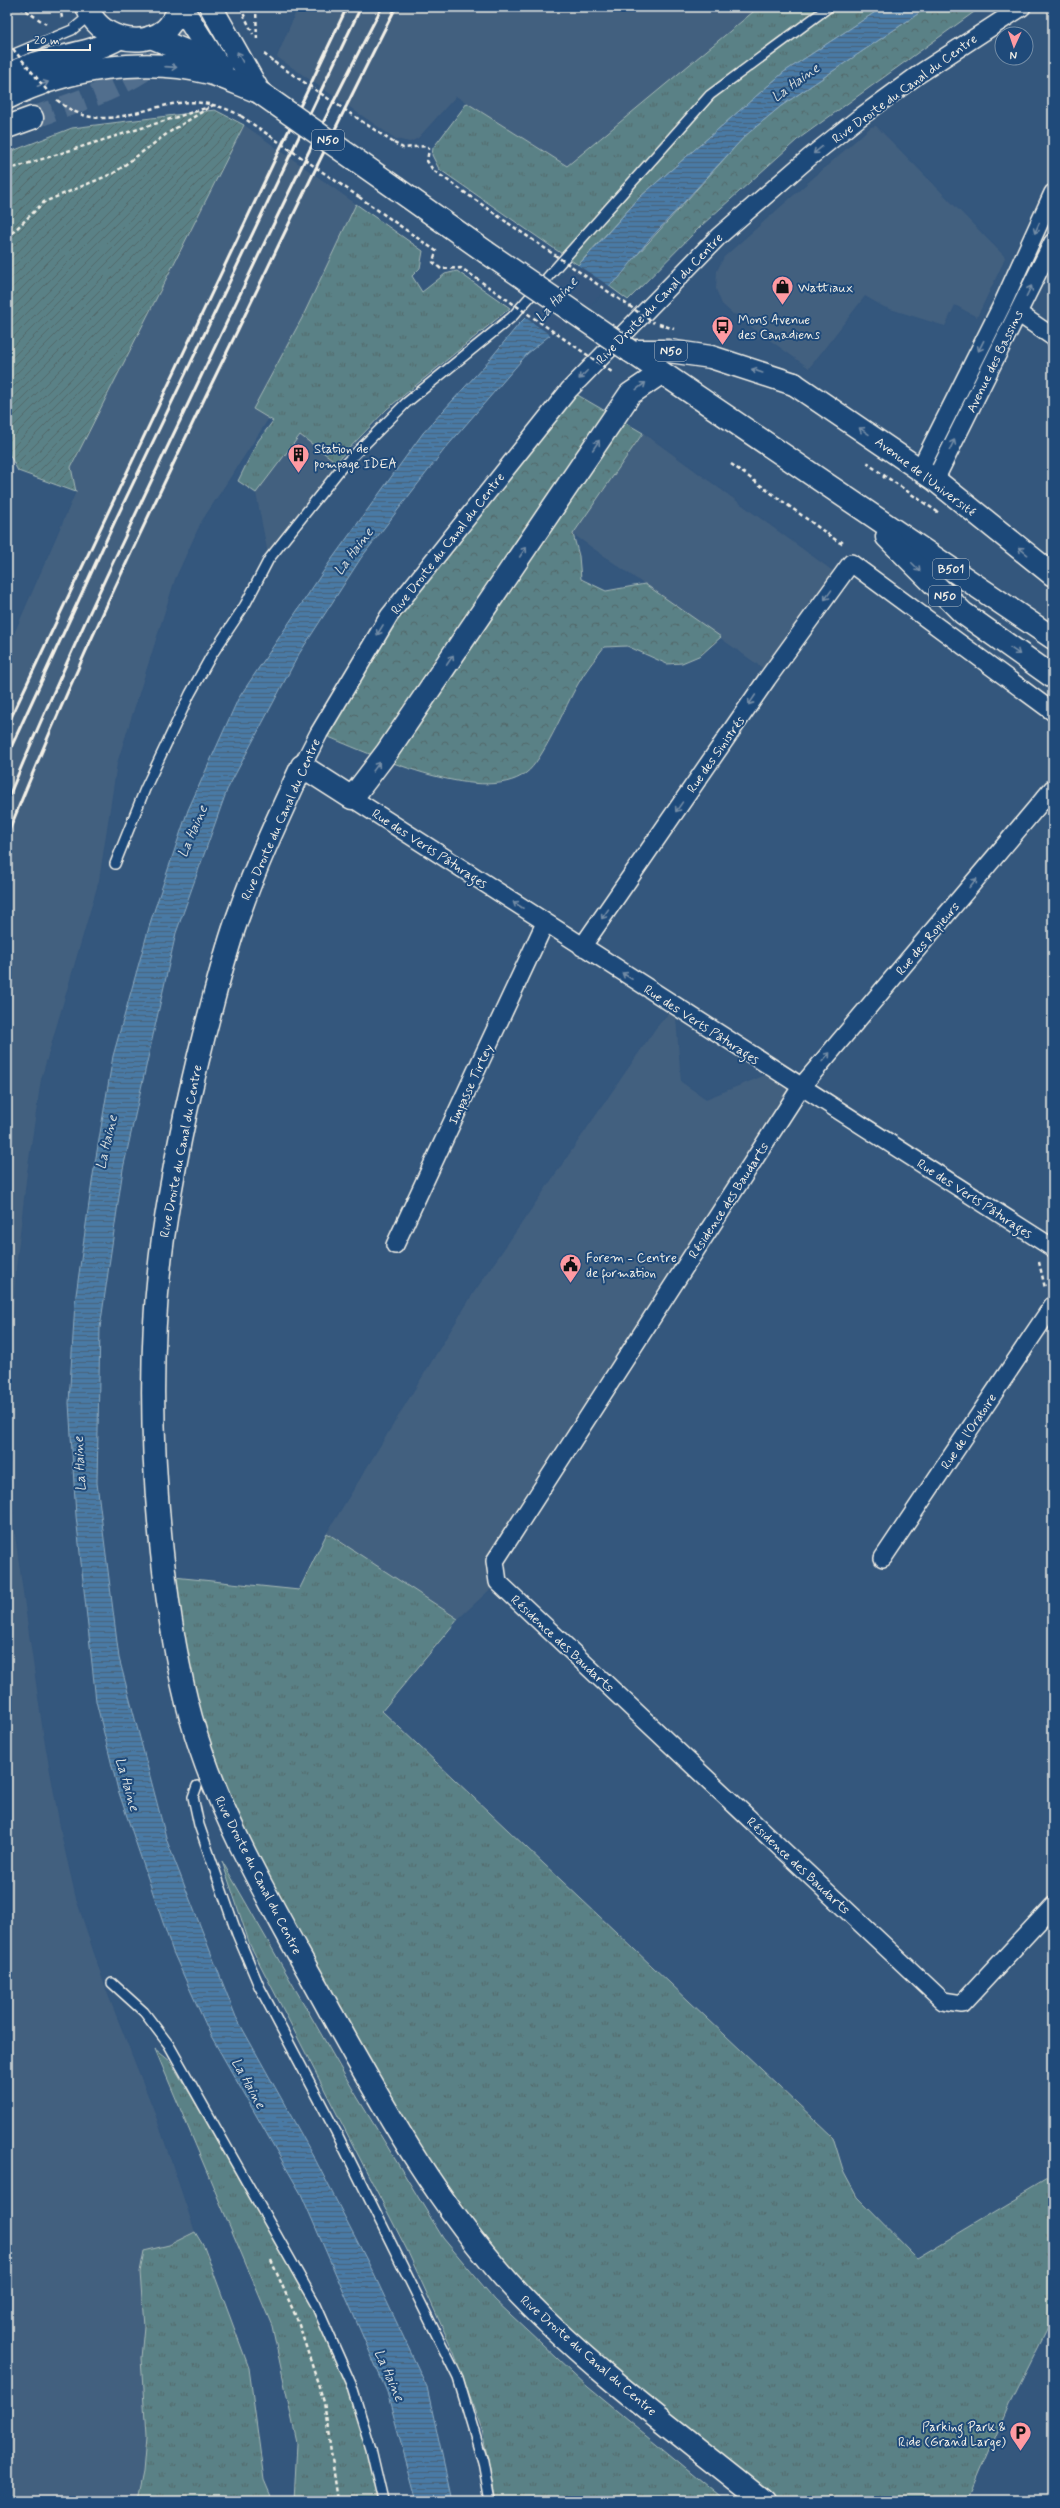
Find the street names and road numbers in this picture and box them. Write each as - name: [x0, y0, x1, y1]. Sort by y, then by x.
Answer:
- street label: Rive Droite du Canal du Centre: [829, 31, 981, 148]
- road number: N50: [312, 130, 344, 150]
- street label: Rive Droite du Canal du Centre: [593, 230, 727, 368]
- street label: Avenue des Bassins: [963, 307, 1028, 416]
- road number: N50: [655, 341, 687, 361]
- street label: Avenue de l'Université: [871, 434, 979, 521]
- street label: Rive Droite du Canal du Centre: [387, 469, 509, 618]
- road number: B501: [933, 559, 969, 579]
- road number: N50: [929, 586, 961, 606]
- street label: Rue des Sinistrés: [683, 713, 749, 797]
- street label: Rive Droite du Canal du Centre: [238, 736, 325, 903]
- street label: Rue des Verts Pâturages: [367, 806, 490, 895]
- street label: Rue des Ropieurs: [893, 899, 964, 979]
- street label: Rue des Verts Pâturages: [639, 982, 762, 1071]
- street label: Impasse Tirtey: [445, 1041, 498, 1128]
- street label: Rive Droite du Canal du Centre: [156, 1063, 207, 1239]
- street label: Résidence des Baudarts: [685, 1139, 773, 1262]
- street label: Rue des Verts Pâturages: [912, 1156, 1035, 1245]
- street label: Rue de l'Oratoire: [938, 1390, 1001, 1473]
- street label: Résidence des Baudarts: [507, 1592, 617, 1697]
- street label: Rive Droite du Canal du Centre: [210, 1794, 305, 1958]
- street label: Résidence des Baudarts: [743, 1814, 853, 1919]
- street label: Rive Droite du Canal du Centre: [516, 2292, 660, 2420]

